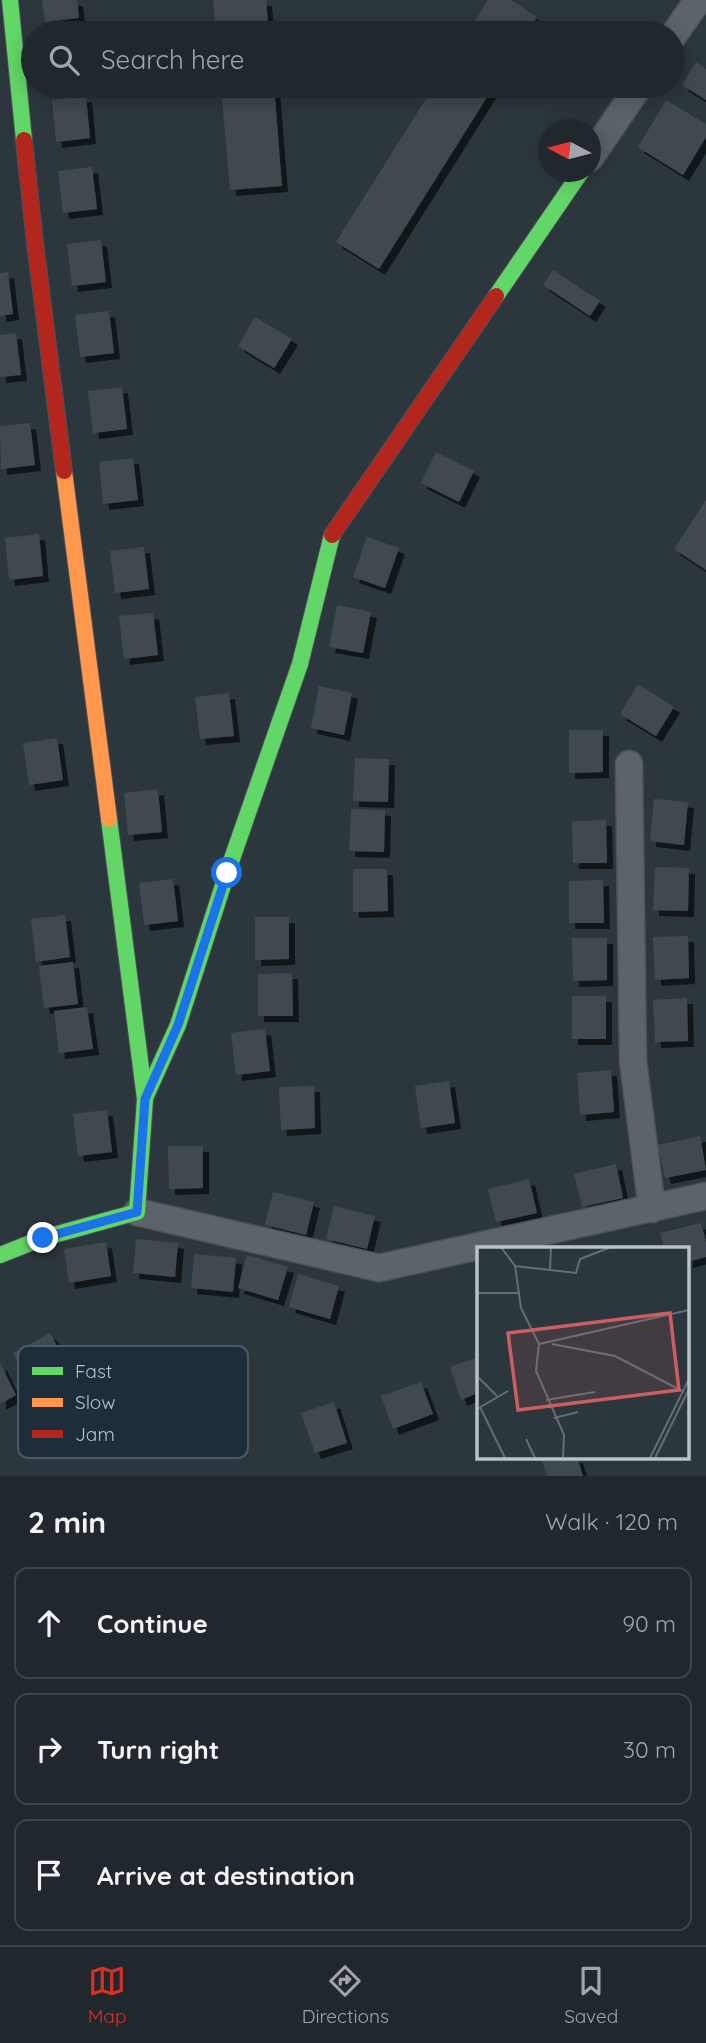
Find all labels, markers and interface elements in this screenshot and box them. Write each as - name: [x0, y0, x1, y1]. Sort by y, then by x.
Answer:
- search box: [21, 21, 685, 98]
- icon: search: [45, 41, 83, 79]
- text: Search here: [101, 43, 245, 76]
- north arrow: [538, 119, 601, 182]
- route start: [211, 857, 242, 888]
- route end: [27, 1222, 58, 1253]
- inset map: [477, 1247, 688, 1458]
- legend: [18, 1346, 248, 1458]
- text: Fast: [75, 1359, 112, 1383]
- text: Slow: [75, 1390, 116, 1414]
- text: Jam: [75, 1422, 115, 1446]
- text: 2 min: [28, 1503, 106, 1541]
- text: Walk · 120 m: [545, 1507, 678, 1536]
- icon: ahead: [30, 1604, 68, 1642]
- text: Continue: [97, 1607, 208, 1640]
- text: 90 m: [622, 1609, 676, 1638]
- icon: right: [30, 1730, 68, 1768]
- text: Turn right: [97, 1733, 219, 1766]
- text: 30 m: [623, 1735, 676, 1764]
- icon: arrive: [30, 1856, 68, 1894]
- text: Arrive at destination: [97, 1859, 355, 1892]
- tab: Map: [88, 1962, 126, 2028]
- tab: Directions: [302, 1962, 389, 2028]
- tab: Saved: [564, 1962, 618, 2028]

